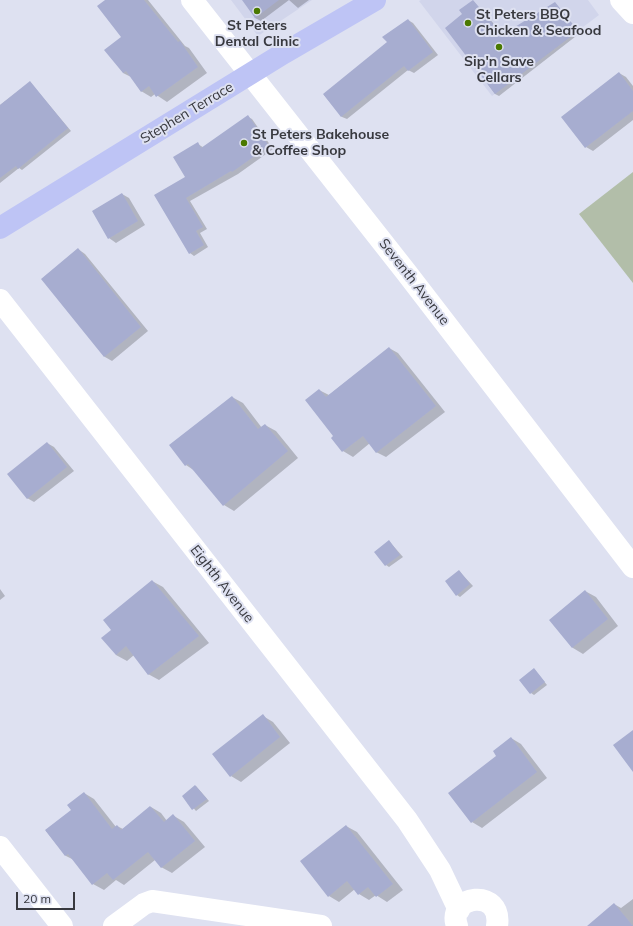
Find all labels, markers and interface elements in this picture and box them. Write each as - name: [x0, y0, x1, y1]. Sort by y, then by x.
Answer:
- marker: St Peters Dental Clinic: [252, 6, 262, 16]
- place label: St Peters BBQ Chicken & Seafood: [476, 7, 601, 40]
- place label: St Peters Dental Clinic: [215, 18, 299, 50]
- marker: St Peters BBQ Chicken & Seafood: [463, 18, 473, 28]
- marker: Sip'n Save Cellars: [494, 42, 504, 52]
- place label: Sip'n Save Cellars: [464, 54, 534, 86]
- street label: Stephen Terrace: [138, 79, 236, 147]
- place label: St Peters Bakehouse & Coffee Shop: [252, 127, 389, 160]
- marker: St Peters Bakehouse & Coffee Shop: [239, 138, 249, 148]
- street label: Seventh Avenue: [375, 235, 453, 329]
- street label: Eighth Avenue: [187, 542, 257, 626]
- scale bar: [18, 884, 77, 910]
- text: 20 m: [23, 891, 51, 906]

